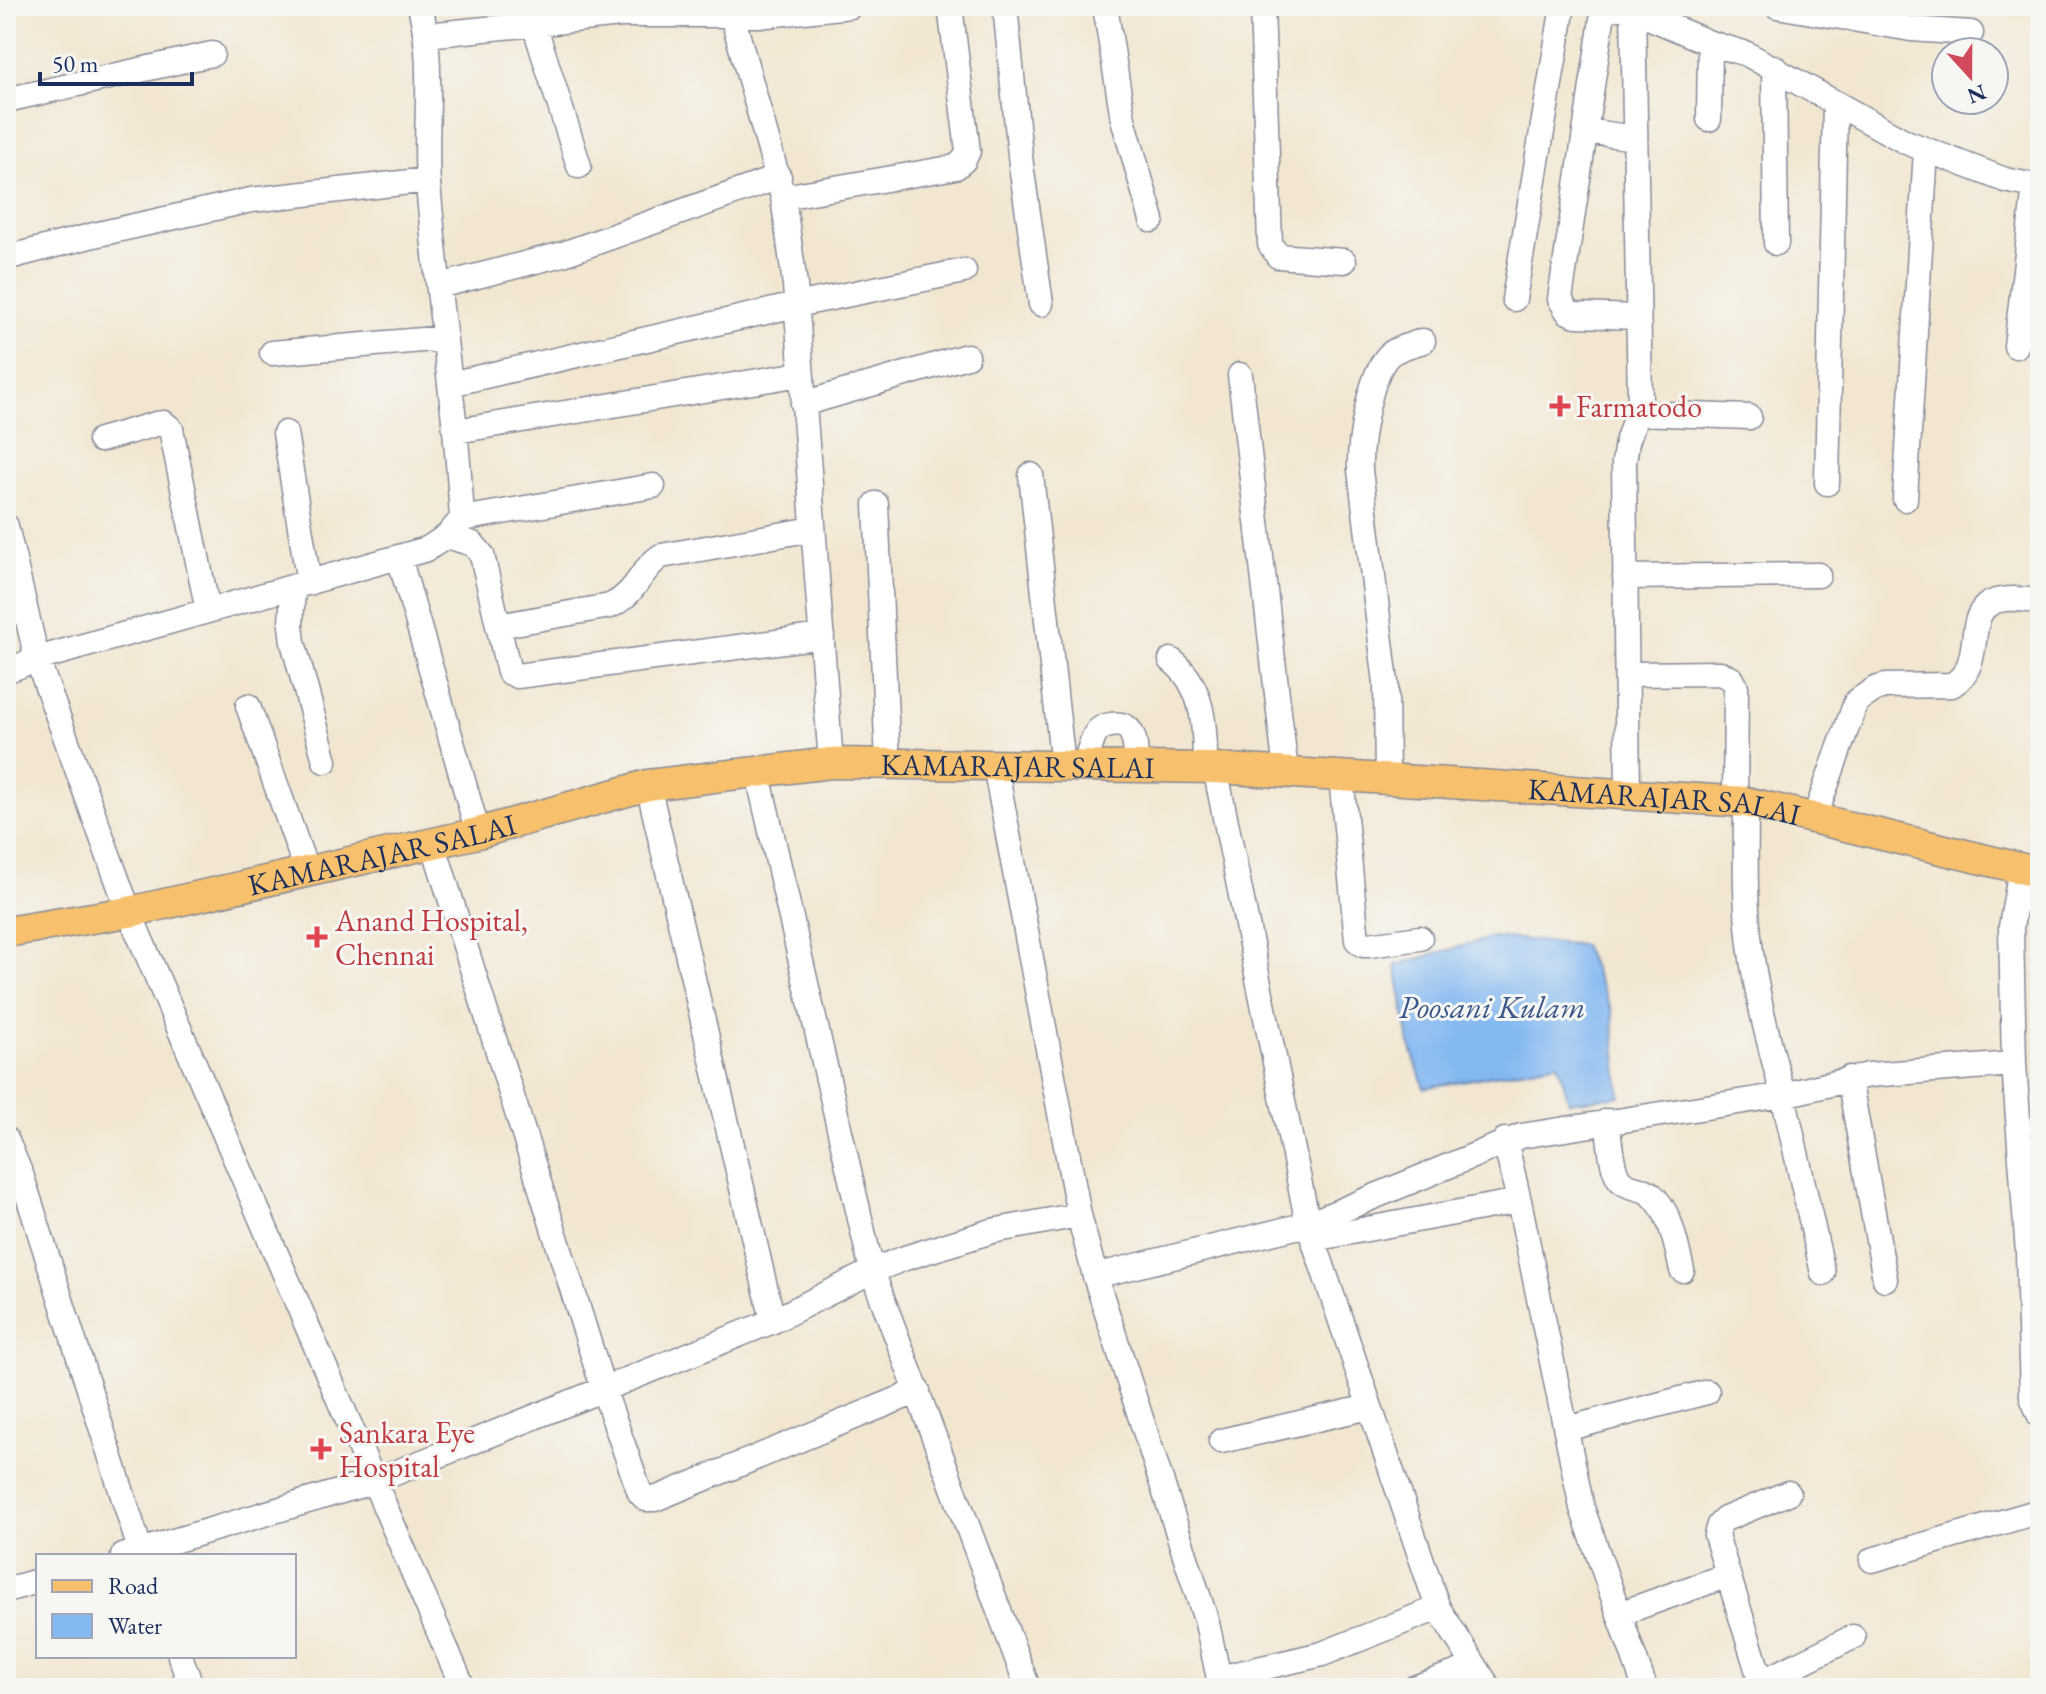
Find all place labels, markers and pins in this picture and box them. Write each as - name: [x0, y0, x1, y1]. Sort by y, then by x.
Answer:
- place label: Farmatodo: [1576, 387, 1702, 426]
- marker: Farmatodo: [1551, 397, 1569, 415]
- place label: Anand Hospital, Chennai: [334, 901, 528, 974]
- marker: Anand Hospital, Chennai: [306, 926, 328, 948]
- place label: Sankara Eye Hospital: [339, 1413, 475, 1486]
- marker: Sankara Eye Hospital: [310, 1438, 332, 1460]

